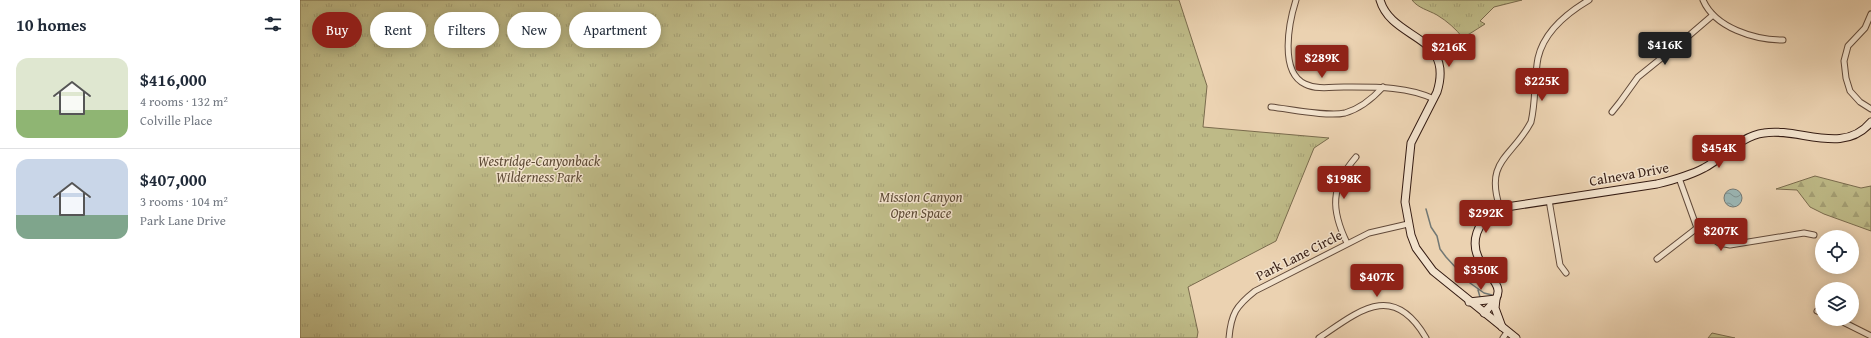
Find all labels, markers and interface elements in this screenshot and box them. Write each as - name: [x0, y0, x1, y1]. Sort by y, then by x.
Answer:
- text: 10 homes: [16, 12, 87, 37]
- chip: Buy: [312, 12, 362, 48]
- chip: Rent: [370, 12, 426, 48]
- chip: Filters: [434, 12, 499, 48]
- chip: New: [507, 12, 561, 48]
- chip: Apartment: [569, 12, 661, 48]
- icon: filters: [262, 13, 284, 35]
- pin: $416K: [1637, 32, 1693, 66]
- pin: $216K: [1421, 34, 1477, 68]
- text: $416K: [1647, 35, 1683, 54]
- text: $216K: [1431, 37, 1467, 56]
- pin: $289K: [1294, 45, 1350, 79]
- text: $289K: [1304, 48, 1340, 67]
- text: $416,000: [140, 67, 206, 92]
- pin: $225K: [1514, 68, 1570, 102]
- text: $225K: [1524, 71, 1560, 90]
- icon: home: [48, 74, 96, 122]
- text: 4 rooms · 132 m²: [140, 92, 228, 111]
- text: Colville Place: [140, 111, 212, 130]
- pin: $454K: [1691, 135, 1747, 169]
- text: $454K: [1701, 138, 1737, 157]
- park label: Westridge-Canyonback Wilderness Park: [478, 151, 601, 187]
- street label: Calneva Drive: [1588, 157, 1671, 191]
- pin: $198K: [1316, 166, 1372, 200]
- text: $407,000: [140, 167, 206, 192]
- text: $198K: [1326, 169, 1362, 188]
- icon: home: [48, 175, 96, 223]
- park label: Mission Canyon Open Space: [879, 187, 963, 223]
- text: 3 rooms · 104 m²: [140, 192, 228, 211]
- pin: $292K: [1458, 200, 1514, 234]
- text: $292K: [1468, 203, 1504, 222]
- text: Park Lane Drive: [140, 211, 226, 230]
- pin: $207K: [1693, 218, 1749, 252]
- text: $207K: [1703, 221, 1739, 240]
- street label: Park Lane Circle: [1252, 224, 1346, 285]
- map controls: [1815, 230, 1859, 326]
- button: locate: [1815, 230, 1859, 274]
- pin: $350K: [1453, 257, 1509, 291]
- text: $350K: [1463, 260, 1499, 279]
- pin: $407K: [1349, 264, 1405, 298]
- text: $407K: [1359, 267, 1395, 286]
- button: layers: [1815, 282, 1859, 326]

